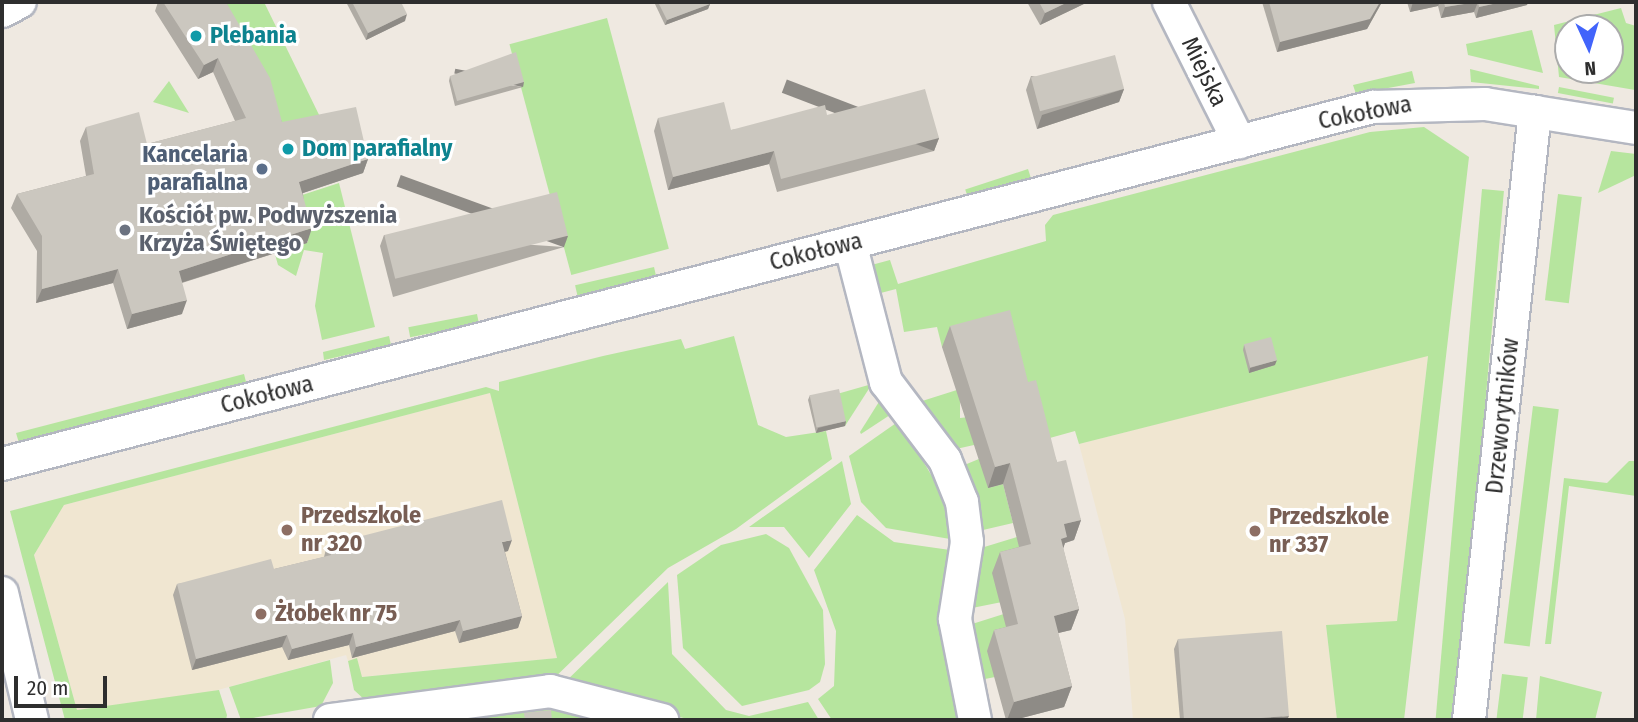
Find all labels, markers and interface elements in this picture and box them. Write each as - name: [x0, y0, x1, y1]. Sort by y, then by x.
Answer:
- north arrow: [1554, 14, 1624, 84]
- place label: Plebania: [210, 22, 297, 50]
- marker: Plebania: [188, 28, 204, 44]
- street label: Miejska: [1175, 33, 1233, 111]
- text: N: [1584, 57, 1597, 80]
- street label: Cokołowa: [1316, 90, 1414, 136]
- place label: Dom parafialny: [302, 135, 452, 163]
- place label: Kancelaria parafialna: [142, 141, 248, 197]
- marker: Dom parafialny: [280, 141, 296, 157]
- marker: Kancelaria parafialna: [254, 161, 270, 177]
- place label: Kościół pw. Podwyższenia Krzyża Świętego: [139, 202, 397, 258]
- marker: Kościół pw. Podwyższenia Krzyża Świętego: [117, 222, 133, 238]
- street label: Cokołowa: [767, 227, 865, 277]
- street label: Drzeworytników: [1480, 337, 1526, 495]
- street label: Cokołowa: [218, 370, 316, 420]
- place label: Przedszkole nr 320: [301, 502, 421, 558]
- place label: Przedszkole nr 337: [1269, 503, 1389, 559]
- marker: Przedszkole nr 320: [279, 522, 295, 538]
- marker: Przedszkole nr 337: [1247, 523, 1263, 539]
- place label: Żłobek nr 75: [275, 600, 397, 628]
- marker: Żłobek nr 75: [253, 606, 269, 622]
- scale bar: [18, 662, 110, 706]
- text: 20 m: [27, 675, 68, 701]

